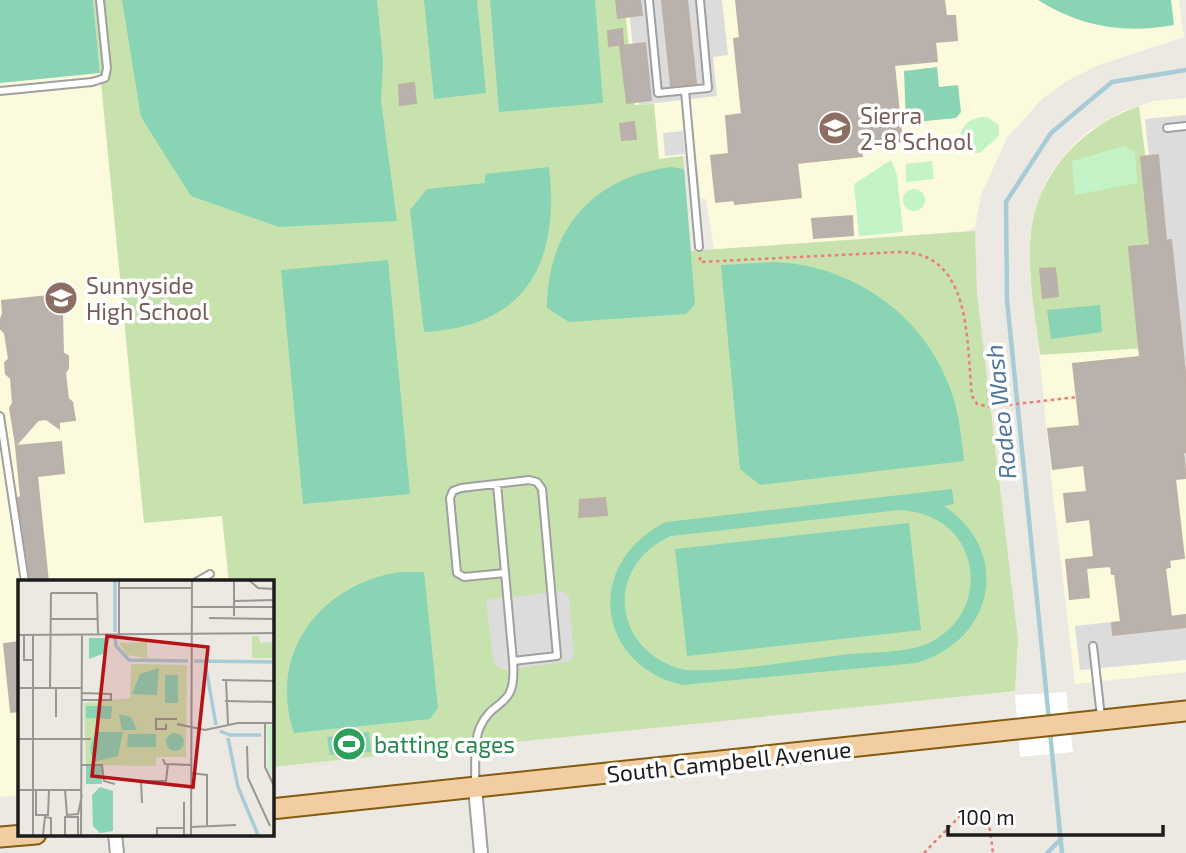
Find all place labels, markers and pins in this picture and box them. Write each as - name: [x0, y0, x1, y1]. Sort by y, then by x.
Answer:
- place label: Sierra 2-8 School: [860, 101, 973, 155]
- school or university icon: Sierra 2-8 School: [816, 109, 854, 147]
- place label: Sunnyside High School: [86, 271, 209, 325]
- school or university icon: Sunnyside High School: [42, 279, 80, 317]
- sports icon: batting cages: [330, 725, 368, 763]
- place label: batting cages: [374, 730, 515, 758]

